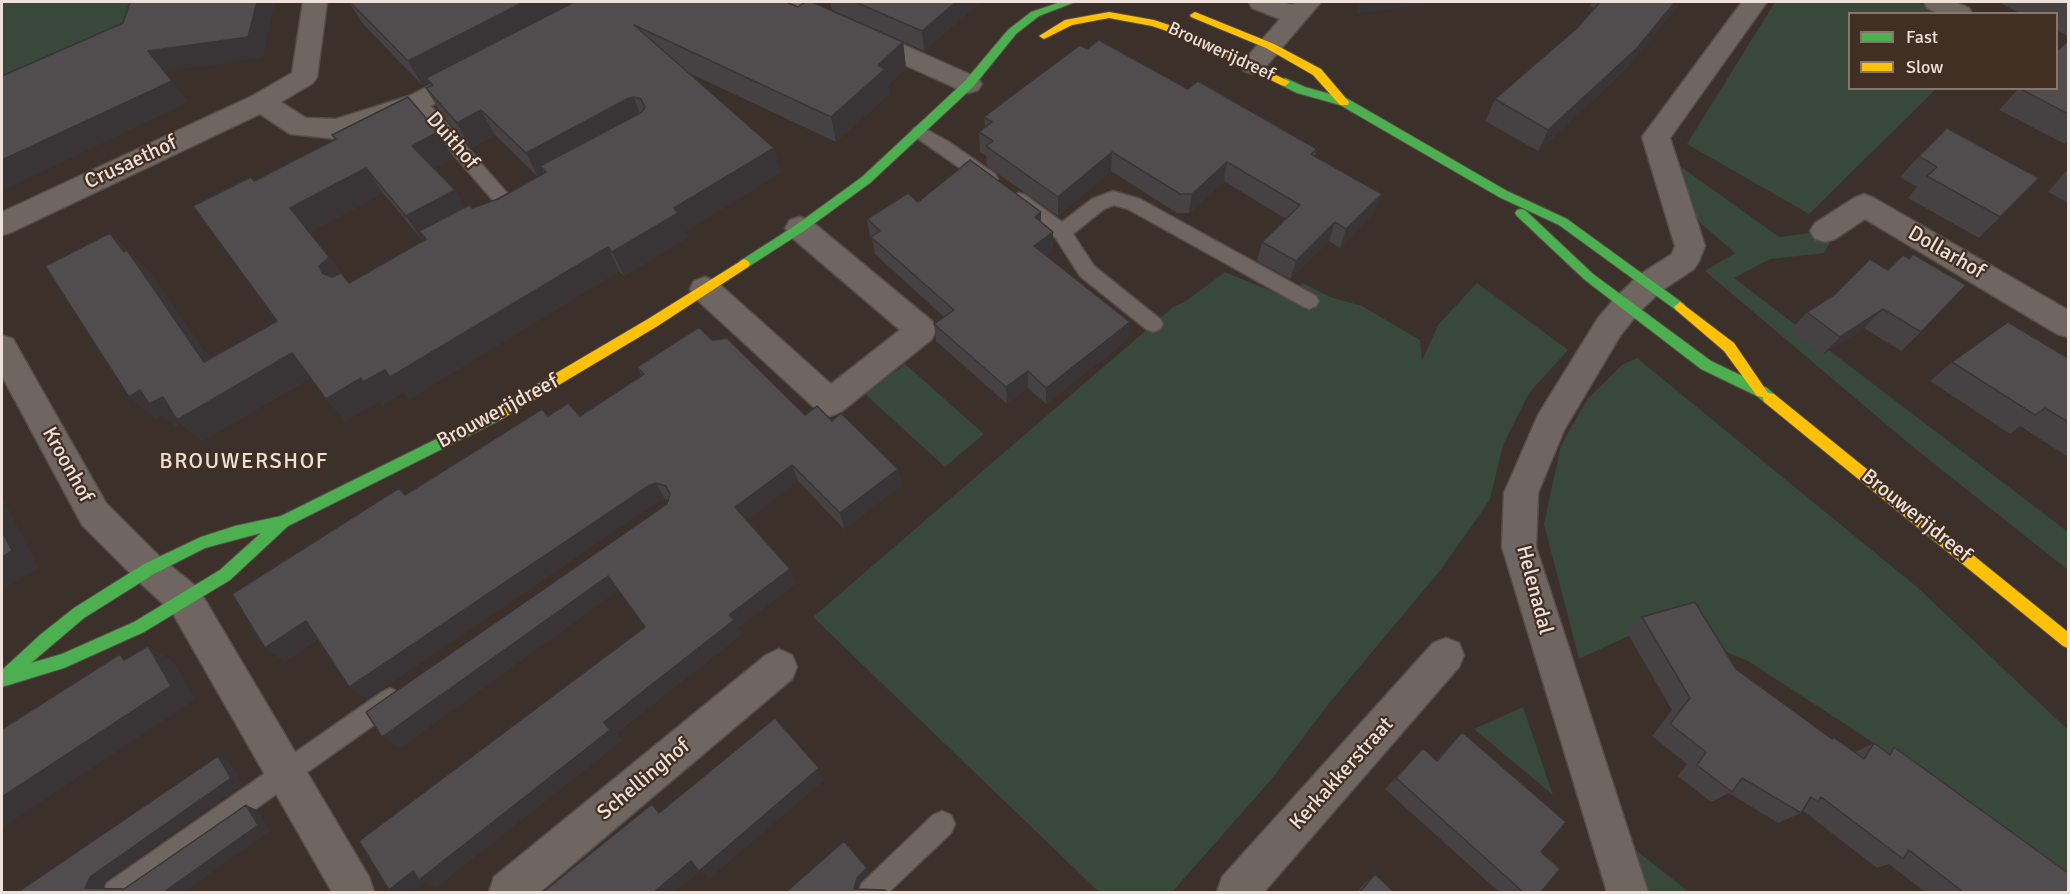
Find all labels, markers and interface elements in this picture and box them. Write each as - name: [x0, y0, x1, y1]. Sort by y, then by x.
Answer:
- legend: [1848, 12, 2058, 90]
- street label: Brouwerijdreef: [1165, 18, 1277, 86]
- text: Fast: [1906, 26, 1938, 48]
- text: Slow: [1906, 56, 1943, 78]
- street label: Duithof: [420, 107, 484, 175]
- street label: Crusaethof: [81, 131, 181, 195]
- street label: Dollarhof: [1903, 221, 1989, 285]
- street label: Brouwerijdreef: [433, 369, 563, 455]
- street label: Kroonhof: [36, 423, 98, 507]
- district label: BROUWERSHOF: [159, 449, 329, 475]
- street label: Brouwerijdreef: [1856, 464, 1976, 568]
- street label: Helenadal: [1510, 543, 1558, 637]
- street label: Kerkakkerstraat: [1285, 712, 1399, 836]
- street label: Schellinghof: [593, 734, 695, 826]

